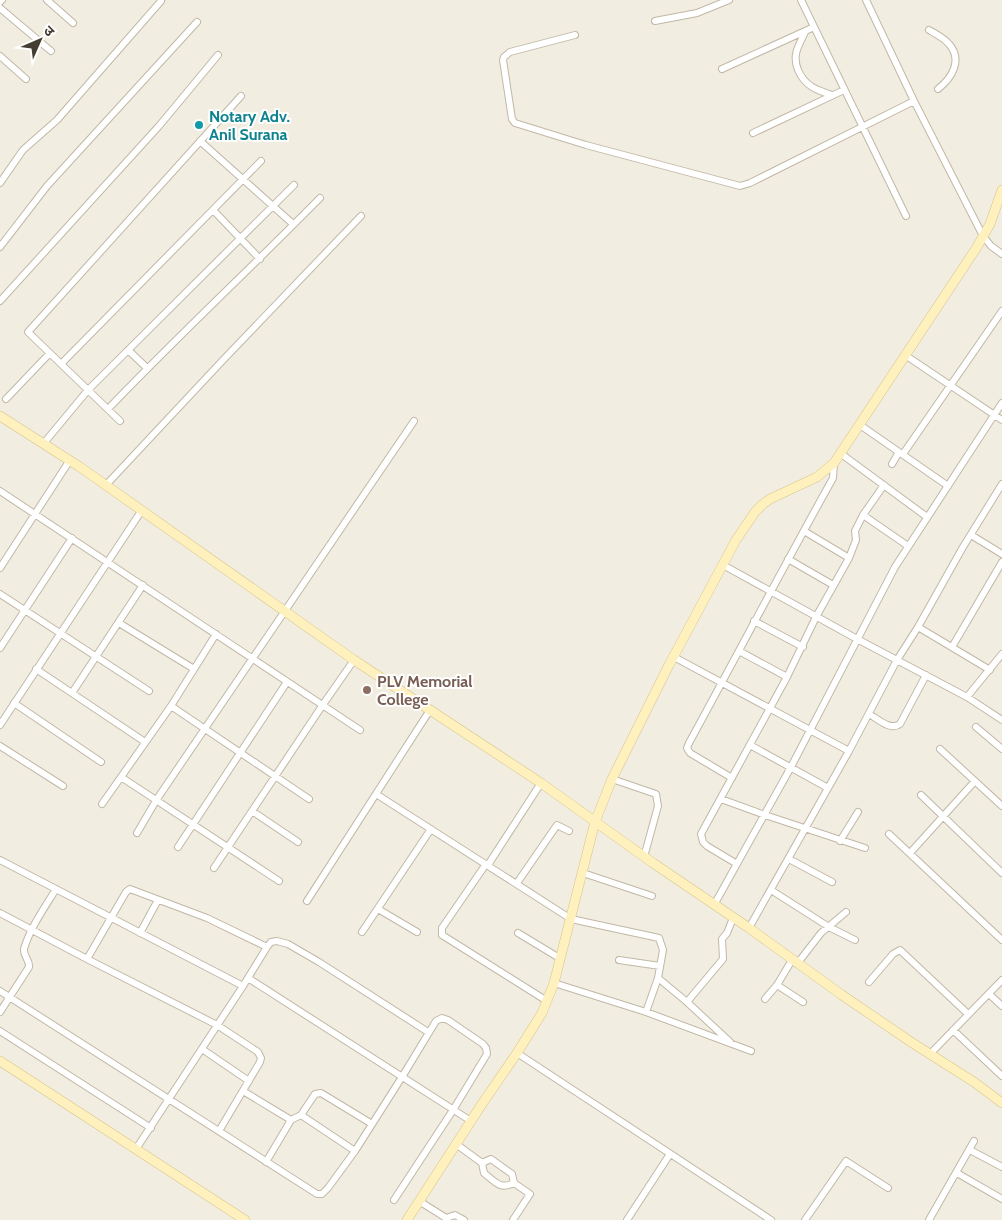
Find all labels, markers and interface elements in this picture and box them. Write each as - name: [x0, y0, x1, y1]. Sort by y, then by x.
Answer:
- north arrow: [15, 15, 65, 65]
- text: उ: [40, 22, 59, 41]
- place label: Notary Adv. Anil Surana: [209, 107, 290, 144]
- marker: Notary Adv. Anil Surana: [193, 119, 205, 131]
- place label: PLV Memorial College: [377, 672, 473, 709]
- marker: PLV Memorial College: [361, 684, 373, 696]

